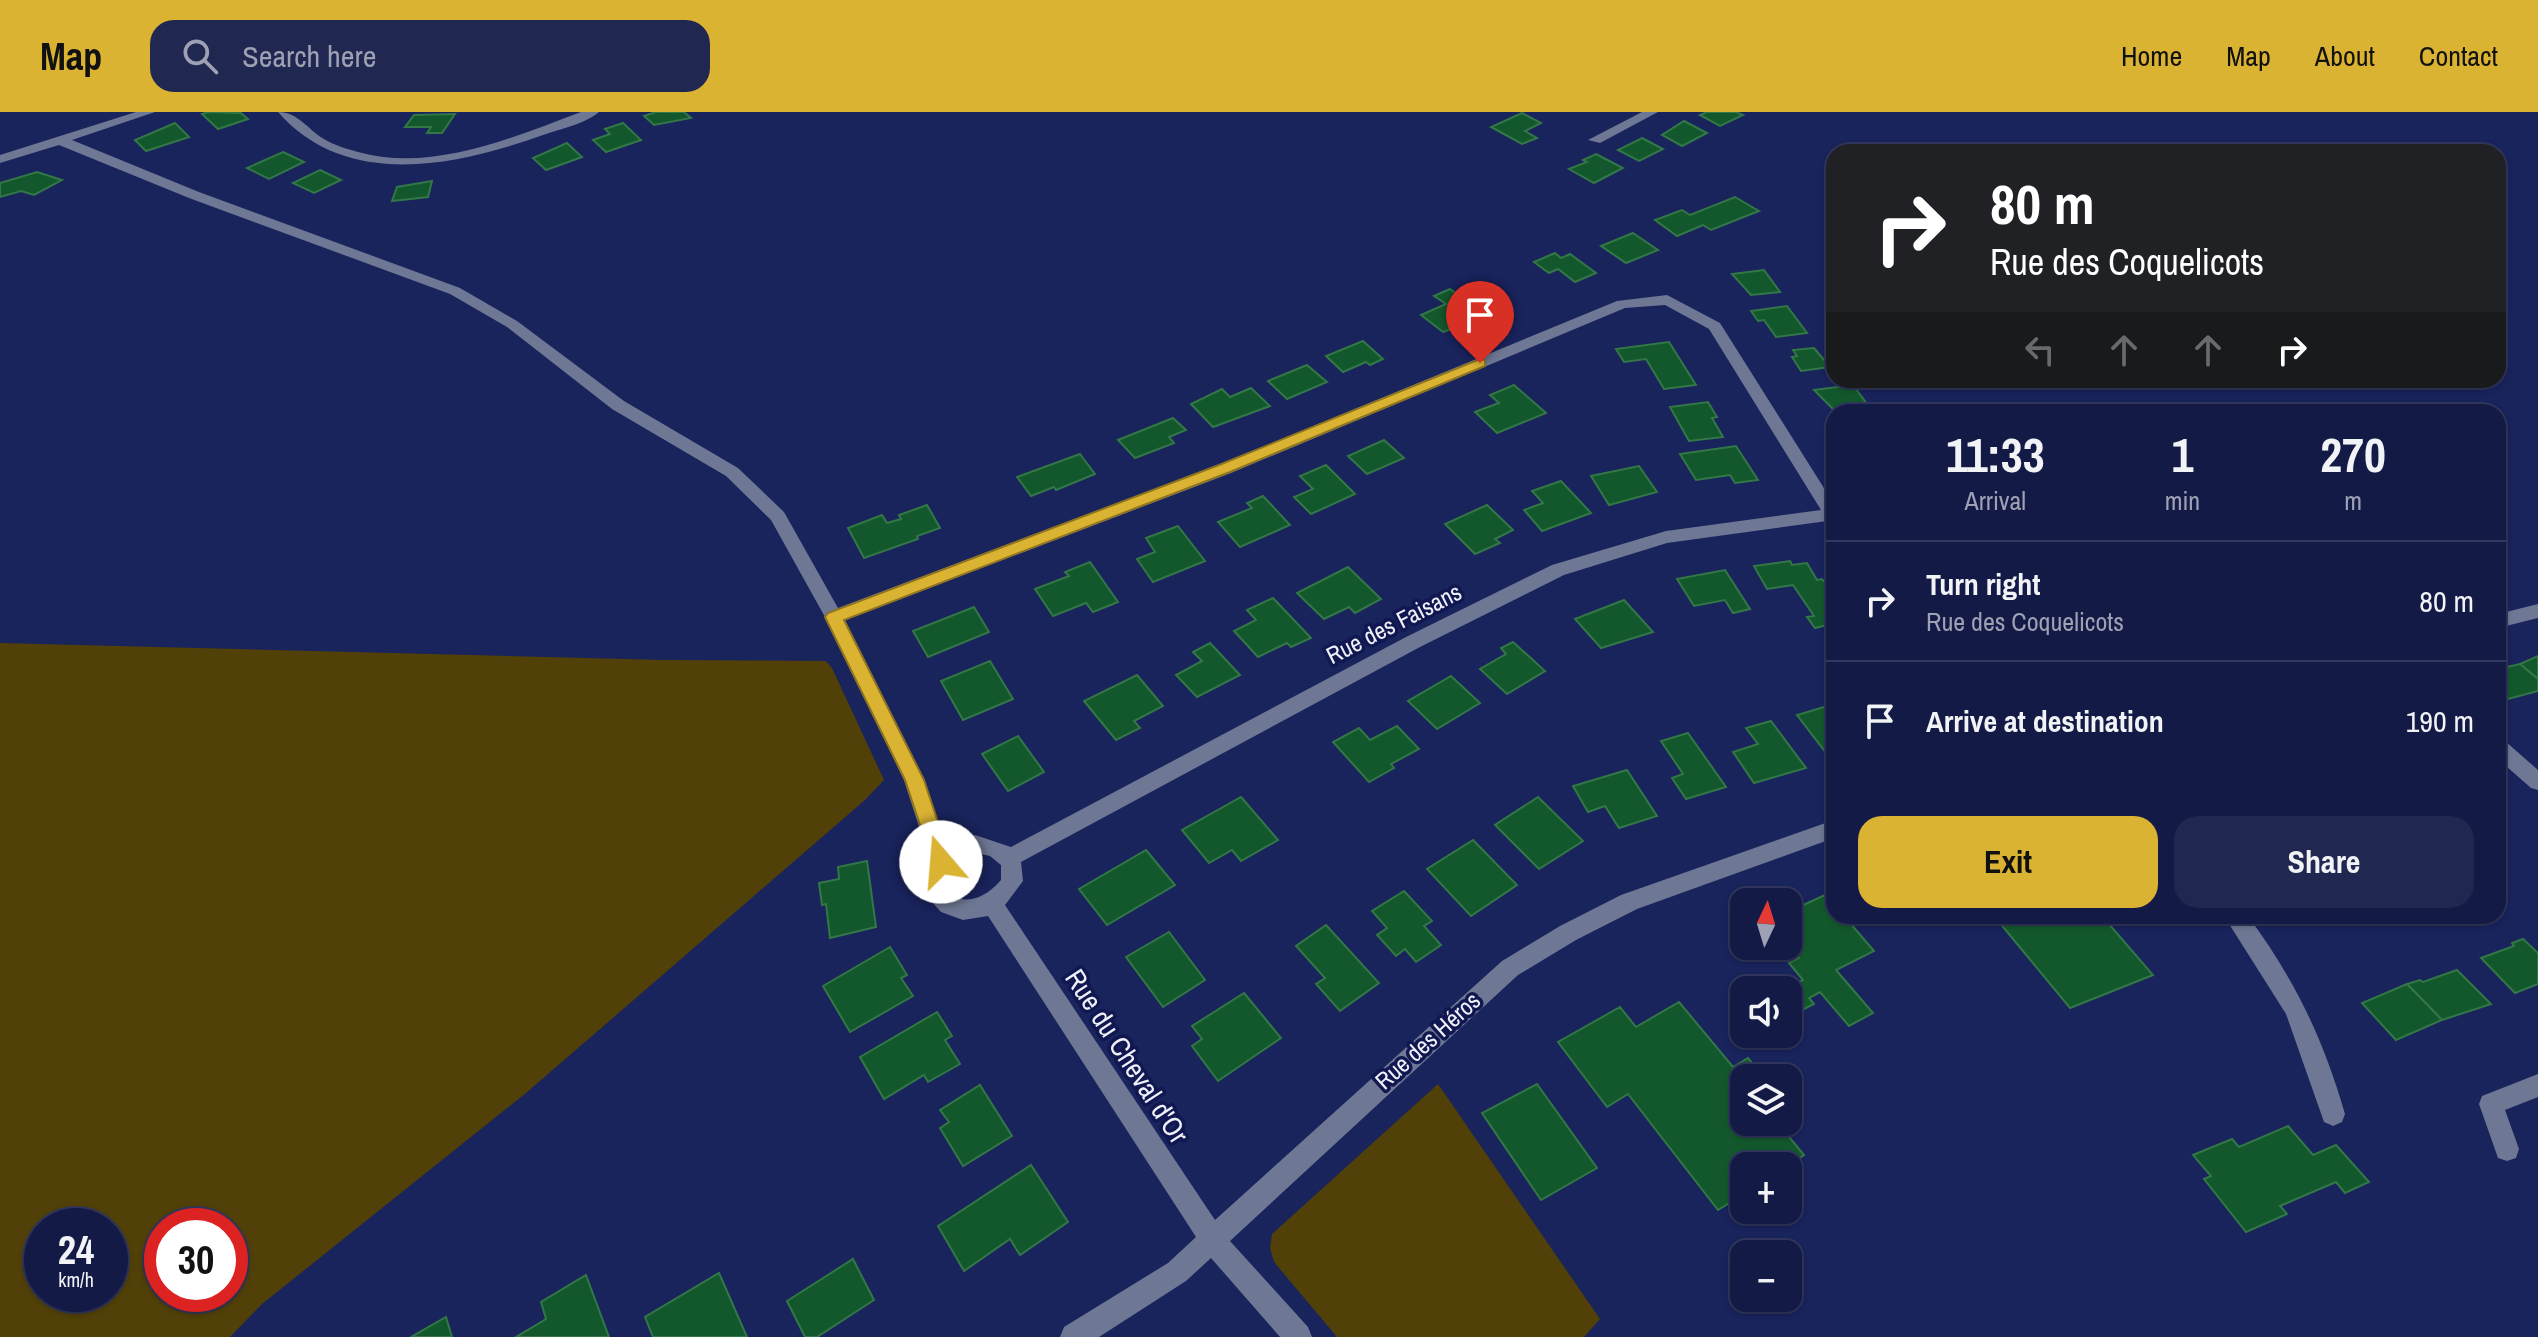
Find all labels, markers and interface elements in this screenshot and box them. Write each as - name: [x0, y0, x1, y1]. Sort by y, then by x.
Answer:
- search box: [150, 20, 710, 92]
- text: Map: [40, 31, 102, 82]
- icon: search: [178, 34, 222, 78]
- text: Search here: [242, 36, 376, 76]
- text: Home: [2121, 37, 2182, 75]
- text: Map: [2226, 37, 2271, 75]
- text: About: [2315, 37, 2375, 75]
- text: Contact: [2419, 37, 2498, 75]
- text: 80 m: [1990, 166, 2095, 241]
- icon: right: [1858, 176, 1962, 280]
- text: Rue des Coquelicots: [1990, 238, 2264, 286]
- pin: [1446, 281, 1514, 363]
- icon: arrive: [1458, 293, 1502, 337]
- icon: left: [2018, 328, 2062, 372]
- icon: ahead: [2102, 328, 2146, 372]
- icon: ahead: [2186, 328, 2230, 372]
- icon: right: [2270, 328, 2314, 372]
- text: 11:33: [1946, 422, 2045, 487]
- text: 1: [2171, 422, 2193, 487]
- text: 270: [2320, 422, 2386, 487]
- text: Arrival: [1965, 483, 2026, 518]
- text: min: [2165, 483, 2200, 518]
- text: m: [2344, 483, 2362, 518]
- text: Turn right: [1926, 564, 2040, 604]
- street label: Rue des Faisans: [1320, 575, 1467, 671]
- icon: right: [1858, 579, 1902, 623]
- text: 80 m: [2419, 581, 2474, 621]
- text: Rue des Coquelicots: [1926, 604, 2124, 639]
- icon: arrive: [1858, 699, 1902, 743]
- text: Arrive at destination: [1926, 701, 2164, 741]
- text: 190 m: [2406, 701, 2474, 741]
- button: Exit: [1858, 816, 2158, 908]
- button: Share: [2174, 816, 2474, 908]
- position arrow: [899, 820, 983, 904]
- north arrow: [1730, 888, 1802, 960]
- map controls: [1730, 888, 1802, 1312]
- street label: Rue du Cheval d'Or: [1056, 961, 1198, 1151]
- button: sound: [1730, 976, 1802, 1048]
- street label: Rue des Héros: [1368, 984, 1487, 1096]
- button: layers: [1730, 1064, 1802, 1136]
- button: +: [1730, 1152, 1802, 1224]
- speed limit sign: 30: [144, 1208, 248, 1312]
- text: 24: [58, 1223, 94, 1276]
- button: −: [1730, 1240, 1802, 1312]
- text: km/h: [58, 1266, 94, 1293]

